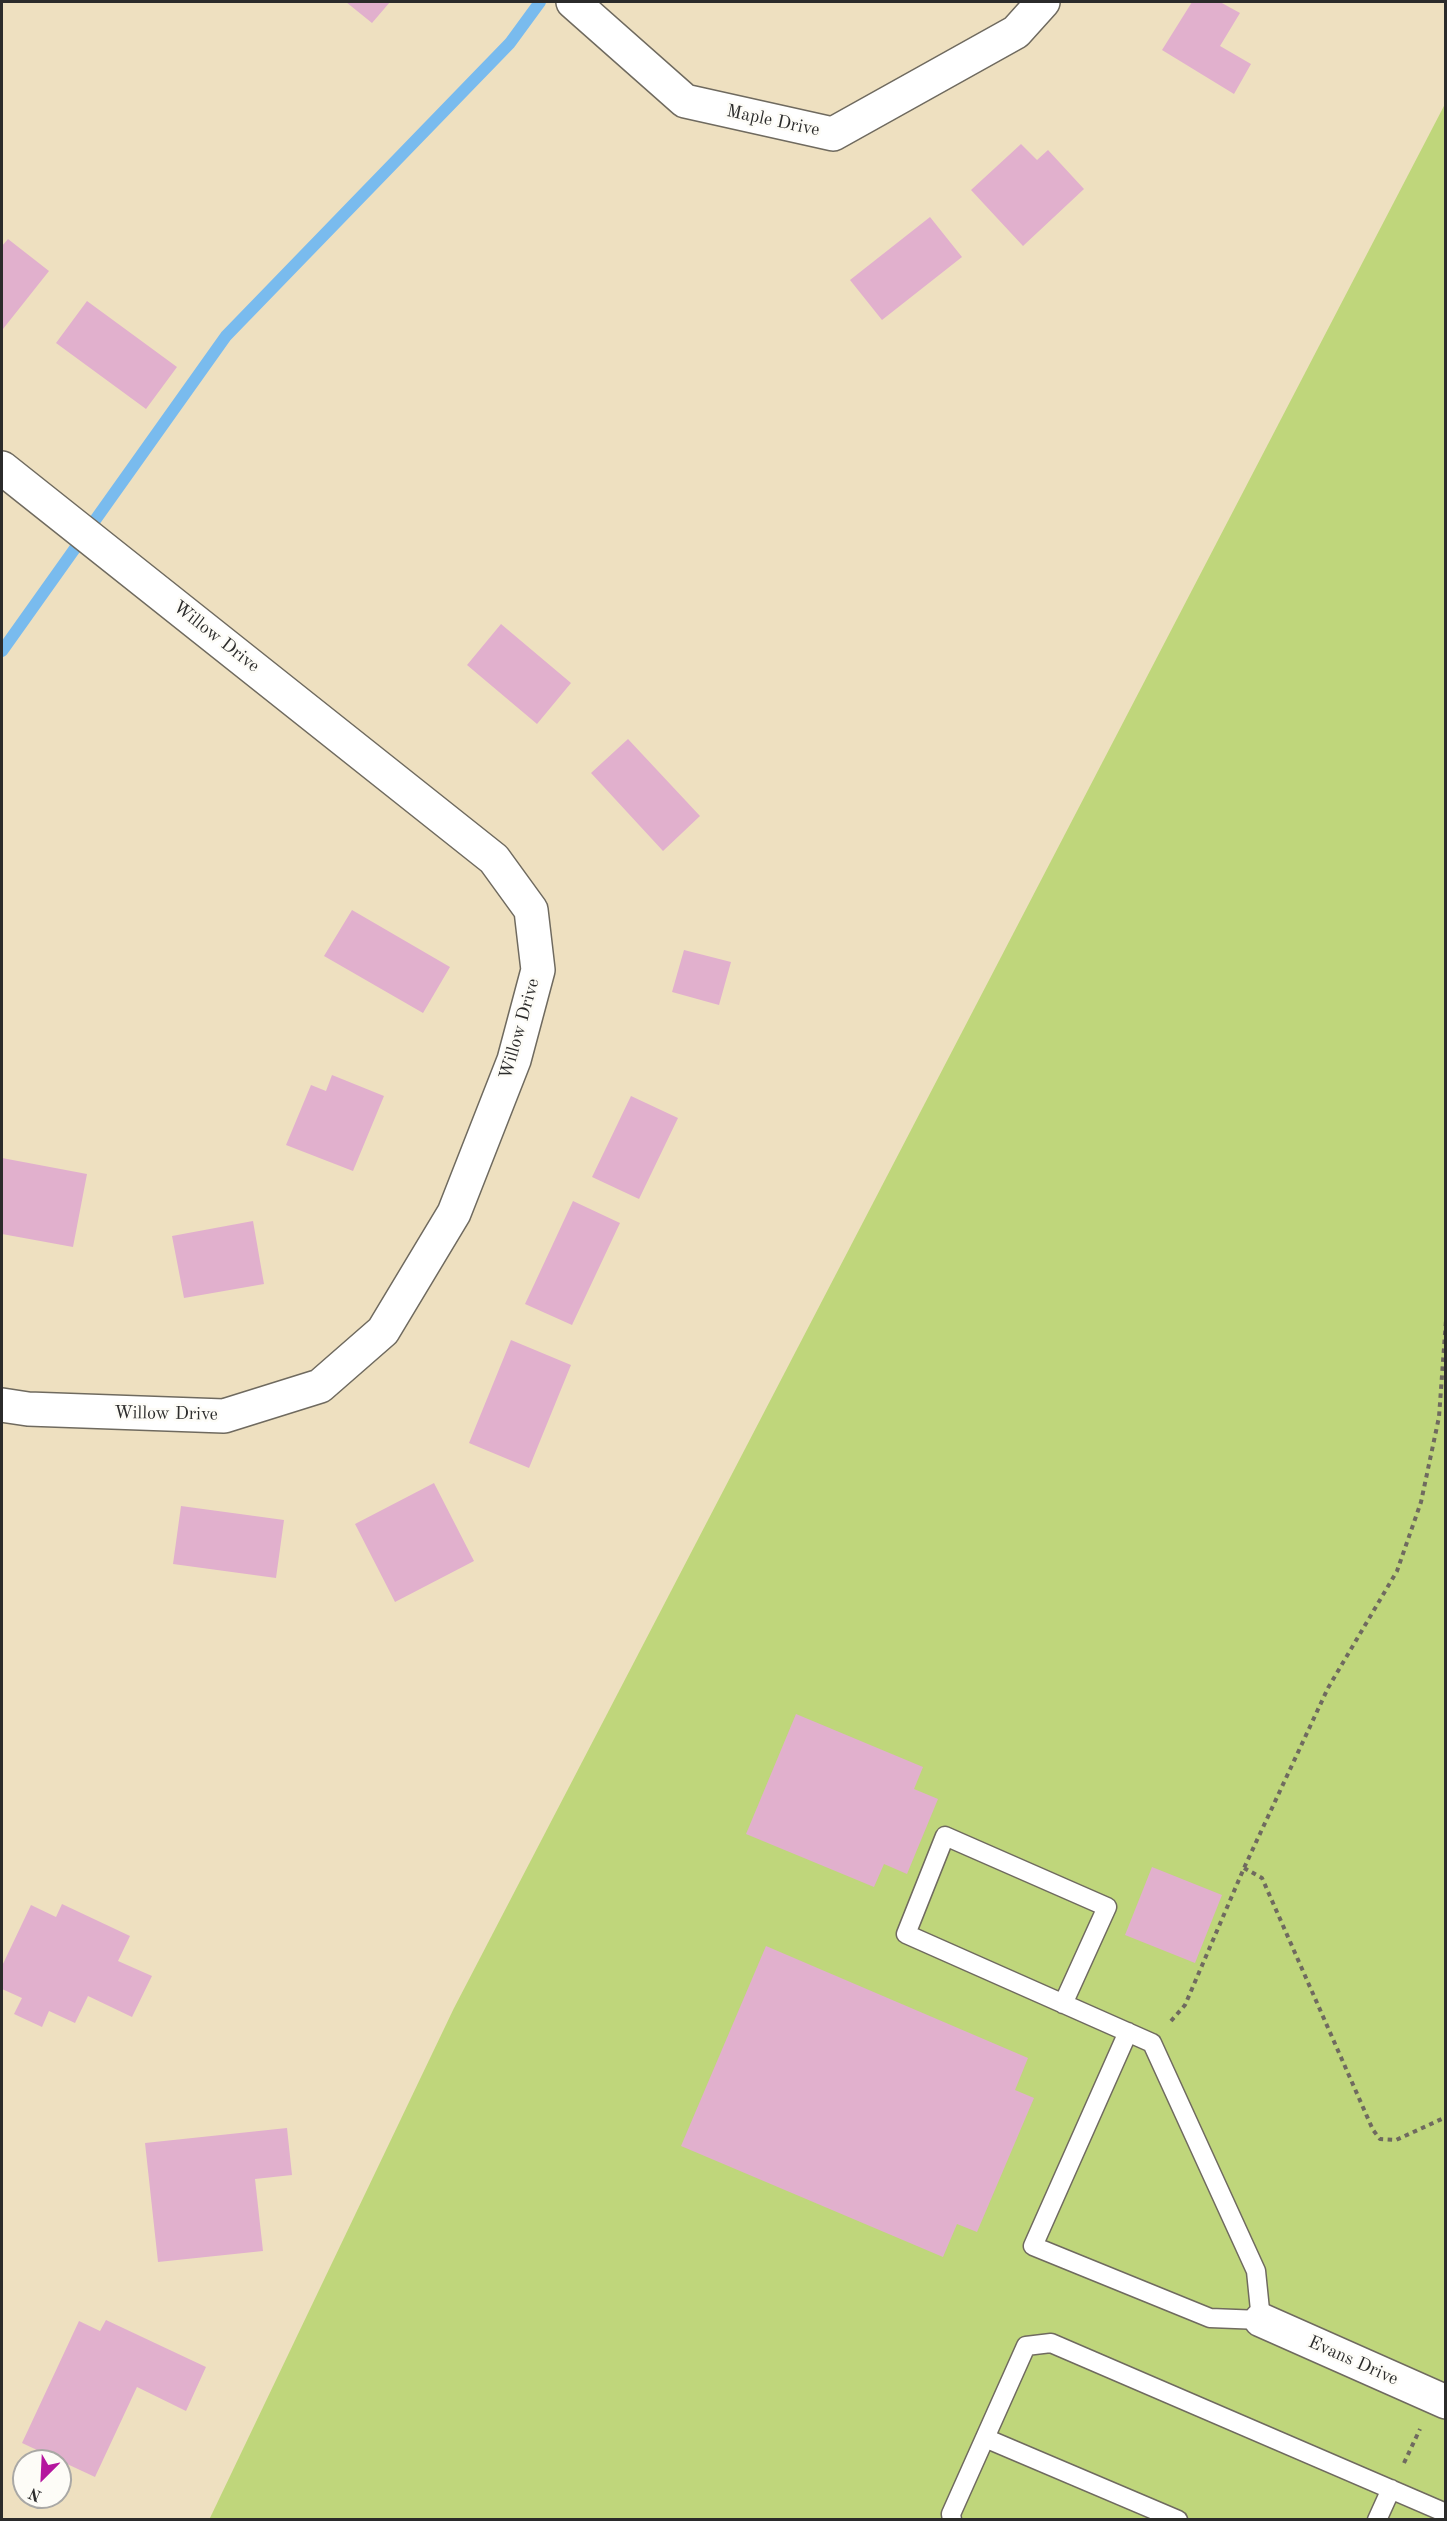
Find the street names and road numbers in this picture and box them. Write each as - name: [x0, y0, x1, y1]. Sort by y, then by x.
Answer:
- street label: Maple Drive: [724, 101, 822, 141]
- street label: Willow Drive: [168, 597, 264, 677]
- street label: Willow Drive: [495, 976, 545, 1082]
- street label: Willow Drive: [114, 1402, 218, 1426]
- street label: Evans Drive: [1305, 2332, 1401, 2390]

